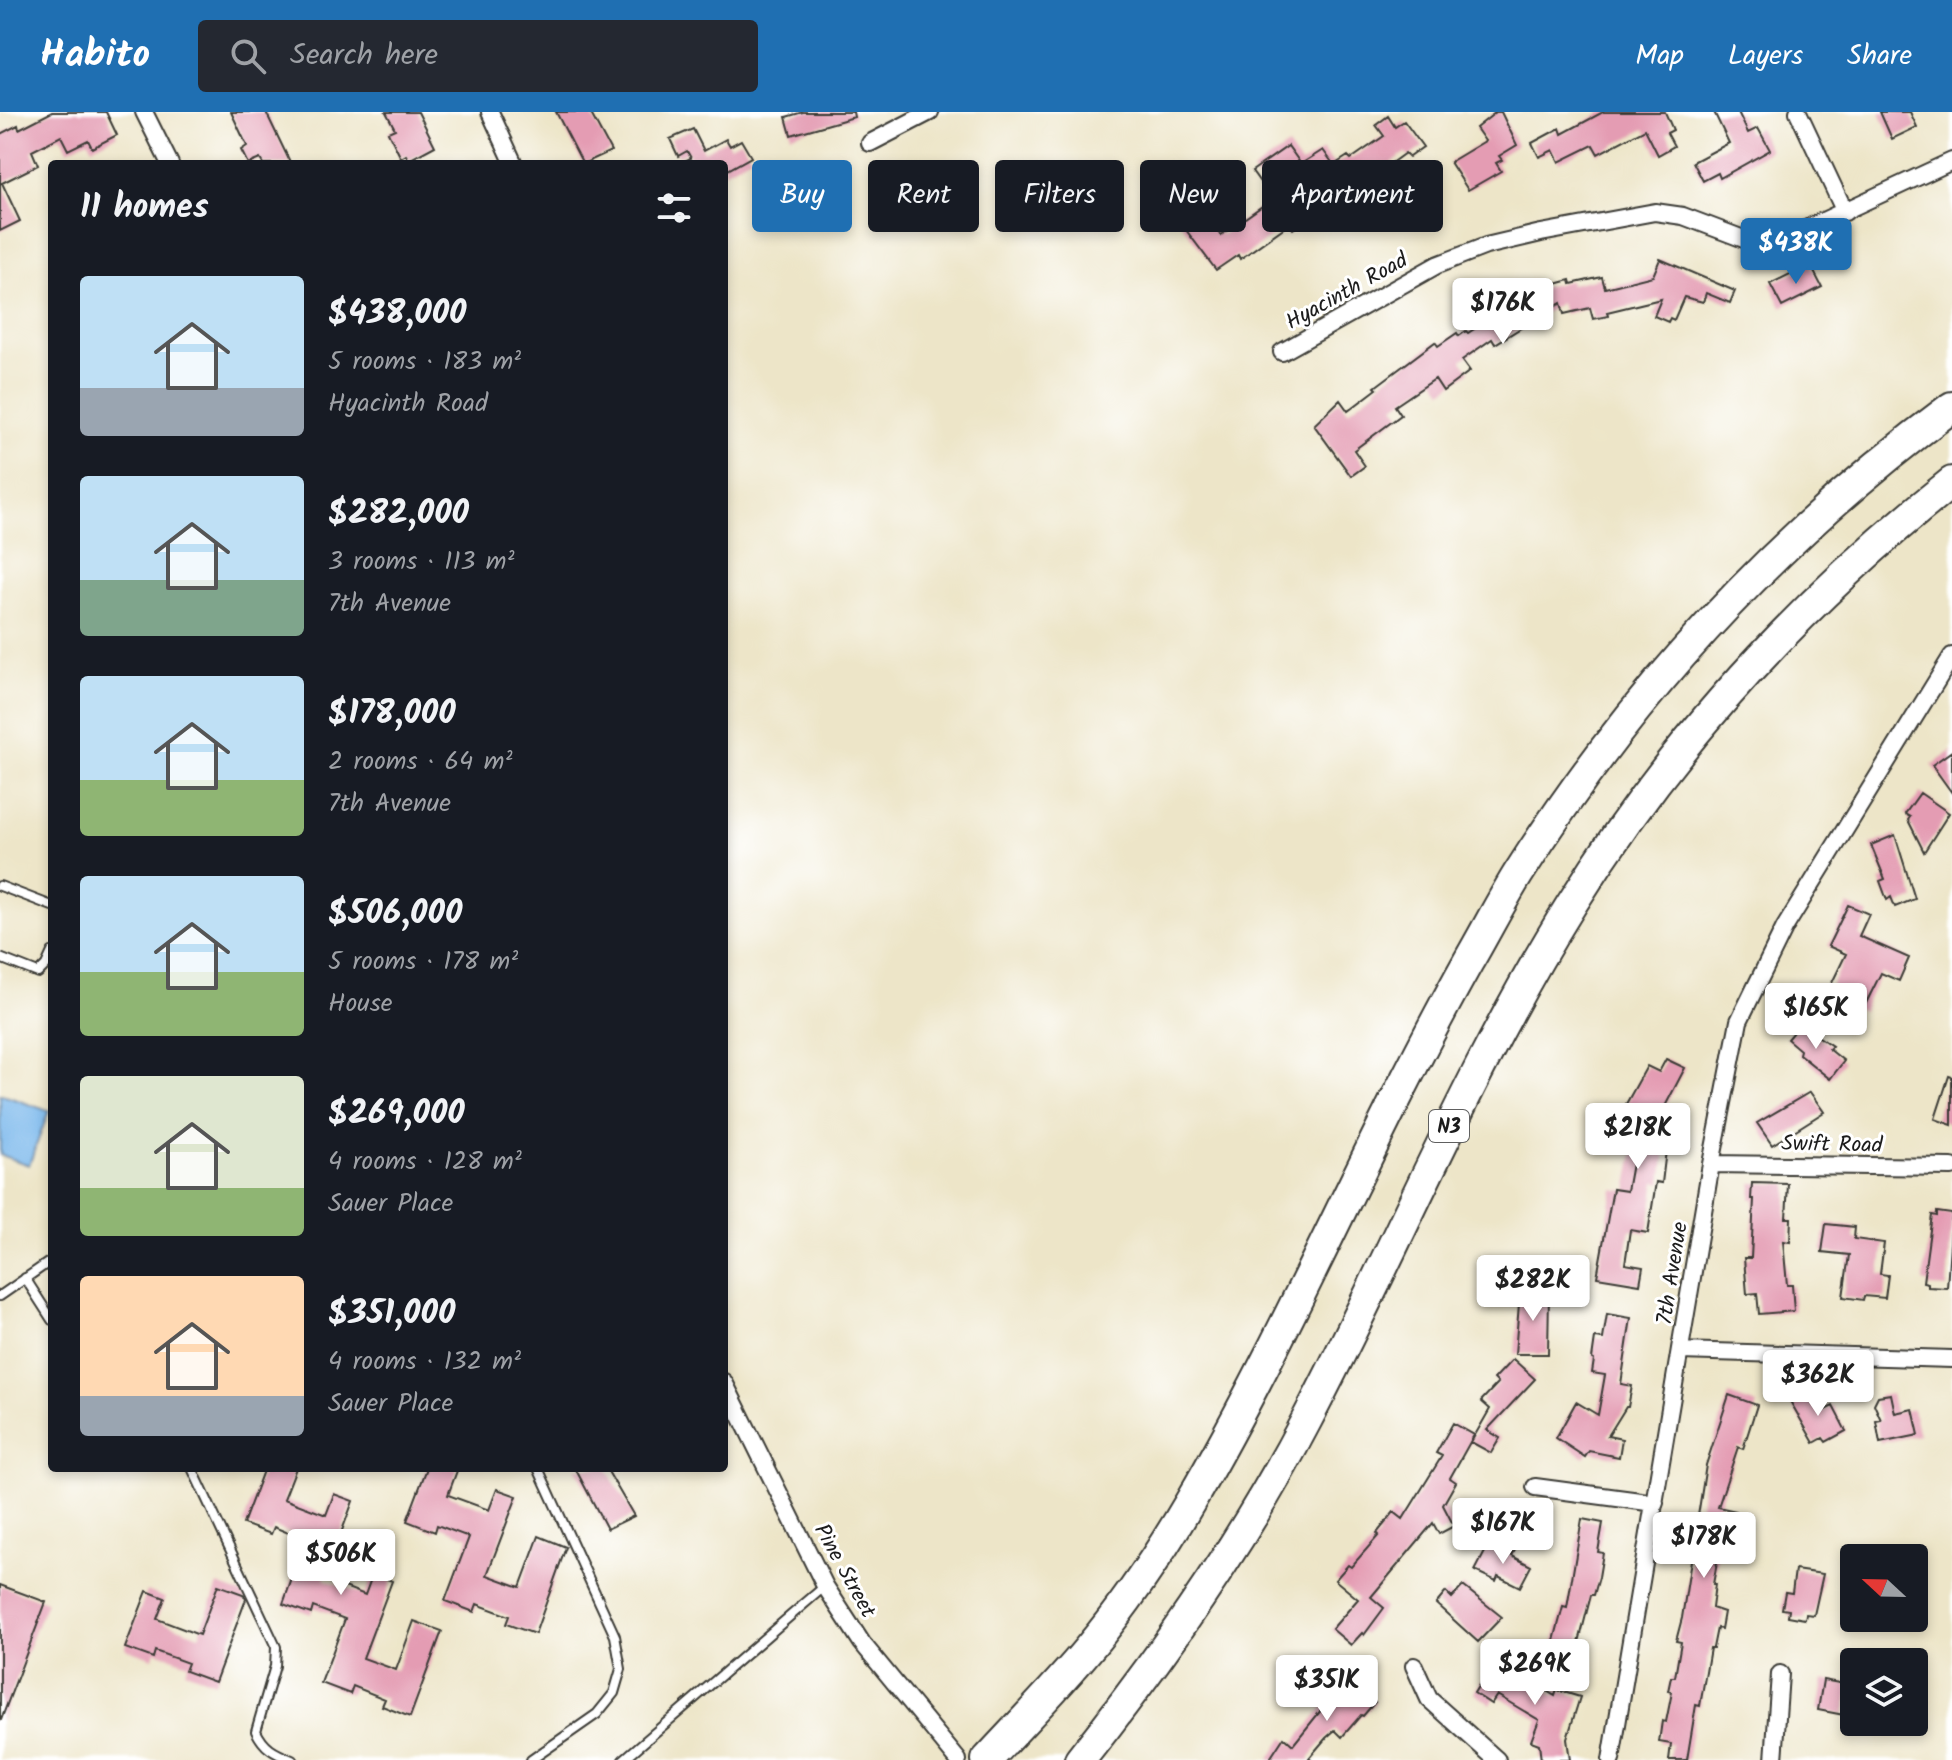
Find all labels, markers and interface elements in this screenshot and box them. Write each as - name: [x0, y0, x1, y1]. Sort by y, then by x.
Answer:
- search box: [198, 20, 758, 92]
- text: Habito: [40, 26, 150, 86]
- text: Search here: [290, 32, 438, 80]
- icon: search: [226, 34, 270, 78]
- text: Map: [1635, 34, 1684, 79]
- text: Layers: [1728, 34, 1803, 79]
- text: Share: [1847, 34, 1912, 79]
- chip: Buy: [752, 160, 852, 232]
- chip: Rent: [868, 160, 979, 232]
- chip: Filters: [995, 160, 1124, 232]
- chip: New: [1140, 160, 1246, 232]
- chip: Apartment: [1262, 160, 1443, 232]
- text: 11 homes: [80, 181, 209, 235]
- icon: filters: [652, 186, 696, 230]
- pin: $438K: [1740, 218, 1852, 286]
- text: $438K: [1759, 223, 1833, 265]
- street label: Hyacinth Road: [1280, 244, 1416, 340]
- pin: $176K: [1447, 278, 1559, 346]
- text: $176K: [1470, 283, 1536, 325]
- text: $438,000: [328, 287, 467, 341]
- icon: home: [144, 308, 240, 404]
- text: 5 rooms · 183 m²: [328, 341, 521, 383]
- text: Hyacinth Road: [328, 383, 488, 425]
- text: $282,000: [328, 487, 469, 541]
- icon: home: [144, 508, 240, 604]
- text: 3 rooms · 113 m²: [328, 541, 515, 583]
- text: 7th Avenue: [328, 583, 451, 625]
- text: $178,000: [328, 687, 456, 741]
- icon: home: [144, 708, 240, 804]
- text: 2 rooms · 64 m²: [328, 741, 512, 783]
- text: 7th Avenue: [328, 783, 451, 825]
- text: $506,000: [328, 887, 462, 941]
- icon: home: [144, 908, 240, 1004]
- text: 5 rooms · 178 m²: [328, 941, 518, 983]
- text: House: [328, 983, 392, 1025]
- pin: $165K: [1760, 983, 1872, 1051]
- text: $165K: [1783, 988, 1849, 1030]
- text: $269,000: [328, 1087, 465, 1141]
- pin: $218K: [1582, 1103, 1694, 1171]
- icon: home: [144, 1108, 240, 1204]
- text: $218K: [1603, 1108, 1673, 1150]
- road number: N3: [1429, 1110, 1469, 1142]
- street label: Swift Road: [1781, 1127, 1884, 1164]
- text: 4 rooms · 128 m²: [328, 1141, 522, 1183]
- text: Sauer Place: [328, 1183, 453, 1225]
- street label: 7th Avenue: [1648, 1219, 1699, 1328]
- pin: $282K: [1477, 1255, 1589, 1323]
- text: $282K: [1495, 1260, 1571, 1302]
- text: $351,000: [328, 1287, 455, 1341]
- icon: home: [144, 1308, 240, 1404]
- text: 4 rooms · 132 m²: [328, 1341, 521, 1383]
- pin: $362K: [1762, 1350, 1874, 1418]
- text: $362K: [1781, 1355, 1855, 1397]
- text: Sauer Place: [328, 1383, 453, 1425]
- pin: $167K: [1447, 1498, 1559, 1566]
- text: $167K: [1470, 1503, 1536, 1545]
- pin: $178K: [1648, 1512, 1760, 1580]
- street label: Pine Street: [803, 1517, 884, 1625]
- text: $178K: [1671, 1517, 1737, 1559]
- pin: $506K: [285, 1529, 397, 1597]
- text: $506K: [305, 1534, 377, 1576]
- north arrow: [1840, 1544, 1928, 1632]
- map controls: [1840, 1544, 1928, 1736]
- pin: $269K: [1479, 1639, 1591, 1707]
- text: $269K: [1498, 1644, 1572, 1686]
- button: layers: [1840, 1648, 1928, 1736]
- pin: $351K: [1271, 1655, 1383, 1723]
- text: $351K: [1294, 1660, 1360, 1702]

